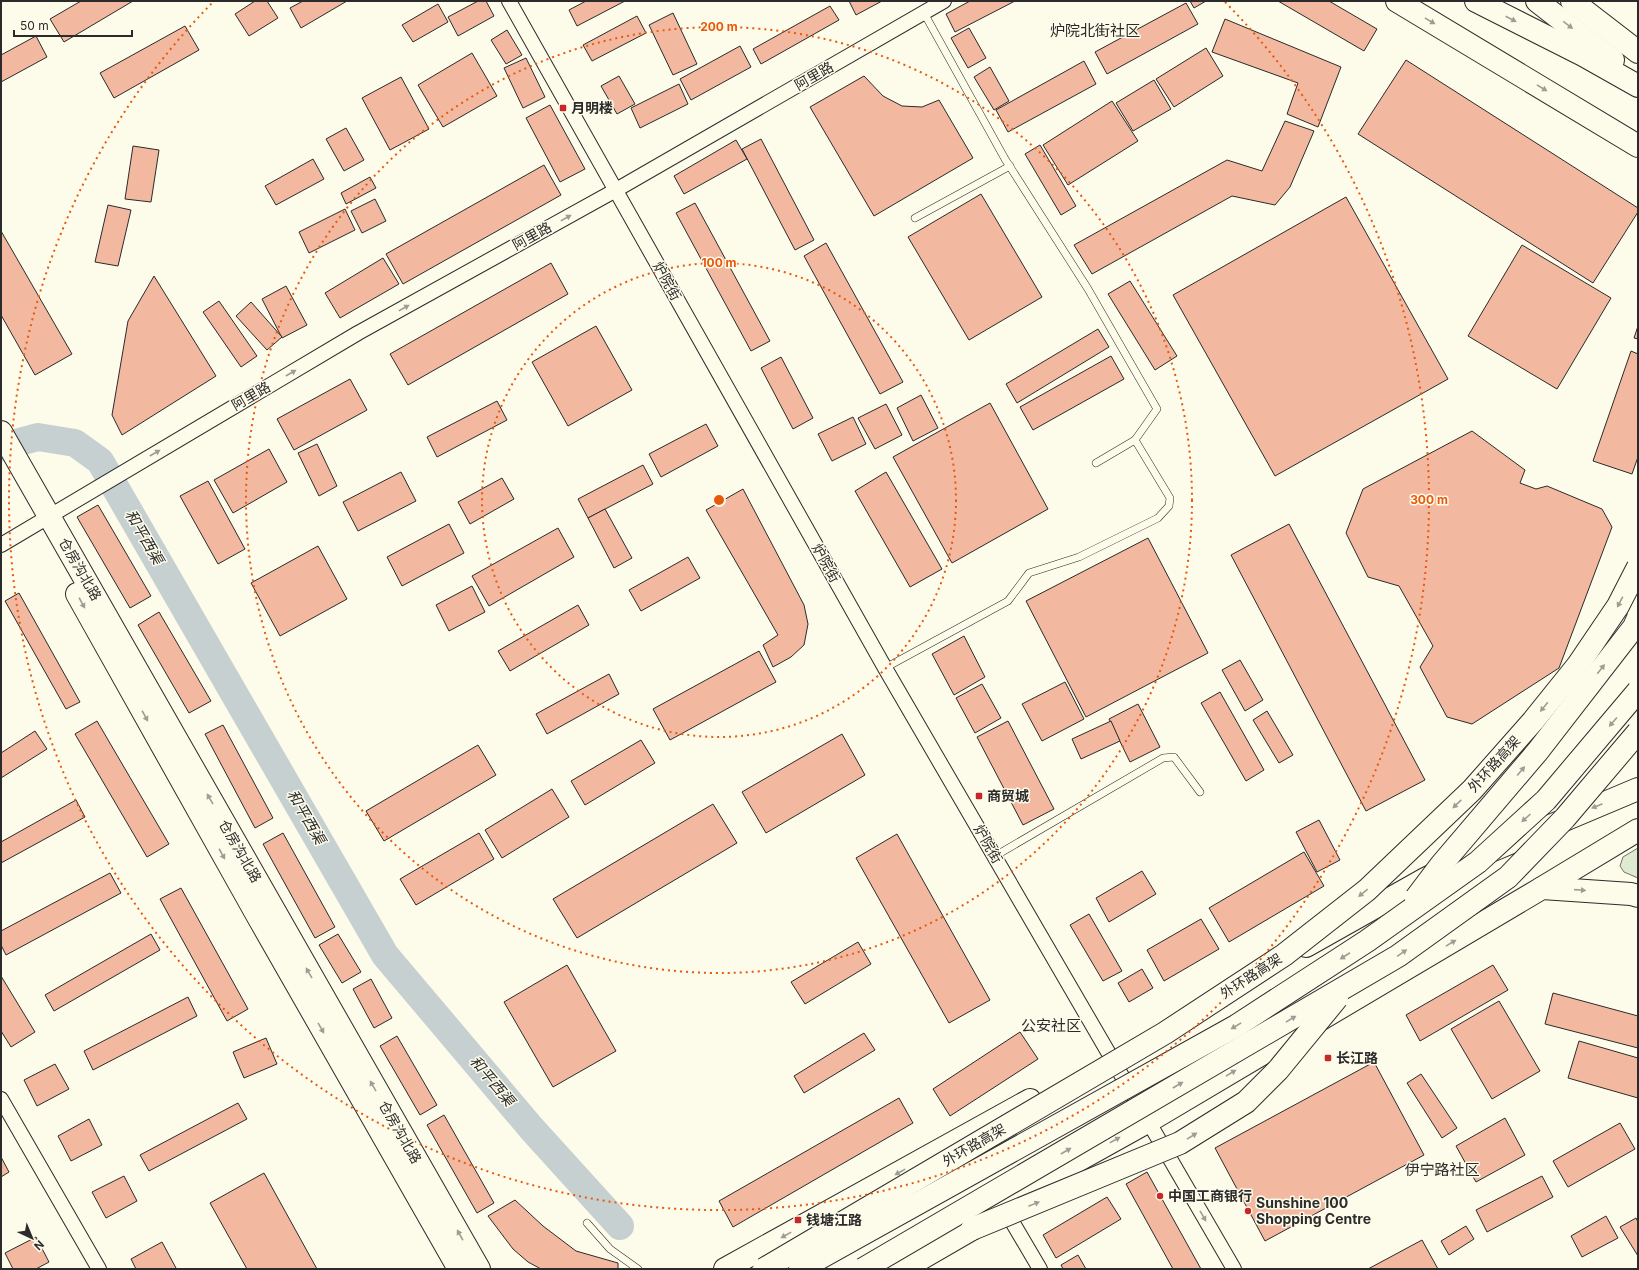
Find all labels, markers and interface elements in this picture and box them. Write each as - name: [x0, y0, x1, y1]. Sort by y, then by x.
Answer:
- scale bar: [14, 12, 132, 38]
- one-way arrow: [1505, 16, 1517, 22]
- one-way arrow: [1425, 17, 1435, 25]
- text: 50 m: [20, 18, 49, 33]
- text: 200 m: [700, 19, 738, 34]
- one-way arrow: [1562, 20, 1573, 29]
- district label: 炉院北街社区: [1050, 21, 1140, 40]
- street label: 阿里路: [791, 58, 836, 93]
- one-way arrow: [1537, 84, 1547, 92]
- place label: 月明楼: [571, 99, 613, 116]
- marker: 月明楼: [558, 103, 568, 113]
- one-way arrow: [560, 214, 572, 221]
- street label: 阿里路: [509, 218, 554, 253]
- text: 100 m: [701, 255, 737, 270]
- street label: 炉院街: [650, 258, 685, 303]
- one-way arrow: [398, 305, 409, 311]
- one-way arrow: [285, 369, 297, 376]
- street label: 阿里路: [228, 378, 273, 413]
- one-way arrow: [149, 449, 161, 456]
- text: 300 m: [1410, 492, 1448, 507]
- centre of rings: [712, 493, 726, 507]
- water label: 和平西渠: [121, 506, 169, 569]
- street label: 仓房沟北路: [56, 534, 105, 603]
- street label: 炉院街: [809, 540, 844, 585]
- one-way arrow: [1617, 596, 1623, 608]
- one-way arrow: [78, 597, 85, 609]
- one-way arrow: [1597, 664, 1605, 675]
- one-way arrow: [1540, 702, 1548, 713]
- one-way arrow: [142, 710, 149, 722]
- one-way arrow: [1609, 716, 1618, 727]
- street label: 外环路高架: [1464, 732, 1523, 795]
- one-way arrow: [1516, 766, 1525, 777]
- water label: 和平西渠: [283, 786, 331, 849]
- place label: 商贸城: [987, 787, 1029, 804]
- marker: 商贸城: [974, 791, 984, 801]
- one-way arrow: [207, 793, 214, 805]
- one-way arrow: [1452, 799, 1462, 809]
- one-way arrow: [1591, 804, 1603, 810]
- one-way arrow: [1522, 813, 1531, 822]
- street label: 仓房沟北路: [216, 816, 265, 885]
- street label: 炉院街: [971, 821, 1006, 866]
- one-way arrow: [219, 848, 226, 860]
- one-way arrow: [1574, 887, 1586, 894]
- one-way arrow: [1357, 889, 1368, 897]
- one-way arrow: [1445, 939, 1457, 946]
- street label: 外环路高架: [1217, 949, 1285, 1002]
- one-way arrow: [1397, 949, 1407, 957]
- one-way arrow: [1339, 952, 1351, 959]
- one-way arrow: [306, 967, 313, 979]
- district label: 公安社区: [1021, 1016, 1081, 1035]
- one-way arrow: [1285, 1016, 1297, 1023]
- one-way arrow: [318, 1022, 325, 1034]
- one-way arrow: [1230, 1023, 1242, 1030]
- place label: 长江路: [1336, 1049, 1378, 1066]
- water label: 和平西渠: [466, 1052, 520, 1111]
- marker: 长江路: [1323, 1053, 1333, 1063]
- one-way arrow: [1225, 1070, 1236, 1077]
- one-way arrow: [370, 1080, 377, 1092]
- one-way arrow: [1173, 1081, 1183, 1089]
- street label: 仓房沟北路: [376, 1097, 425, 1166]
- street label: 外环路高架: [939, 1120, 1008, 1169]
- one-way arrow: [1186, 1132, 1198, 1139]
- one-way arrow: [1109, 1136, 1121, 1143]
- one-way arrow: [1060, 1147, 1072, 1154]
- district label: 伊宁路社区: [1404, 1160, 1480, 1179]
- one-way arrow: [894, 1169, 906, 1175]
- place label: 中国工商银行: [1168, 1187, 1252, 1204]
- marker: 中国工商银行: [1155, 1191, 1165, 1201]
- place label: Sunshine 100 Shopping Centre: [1256, 1194, 1371, 1227]
- one-way arrow: [1028, 1201, 1039, 1207]
- marker: Sunshine 100 Shopping Centre: [1243, 1206, 1253, 1216]
- one-way arrow: [1200, 1210, 1207, 1222]
- place label: 钱塘江路: [806, 1211, 862, 1228]
- marker: 钱塘江路: [793, 1215, 803, 1225]
- north arrow: [12, 1218, 52, 1258]
- one-way arrow: [456, 1229, 463, 1241]
- one-way arrow: [780, 1231, 792, 1238]
- text: N: [31, 1237, 47, 1253]

